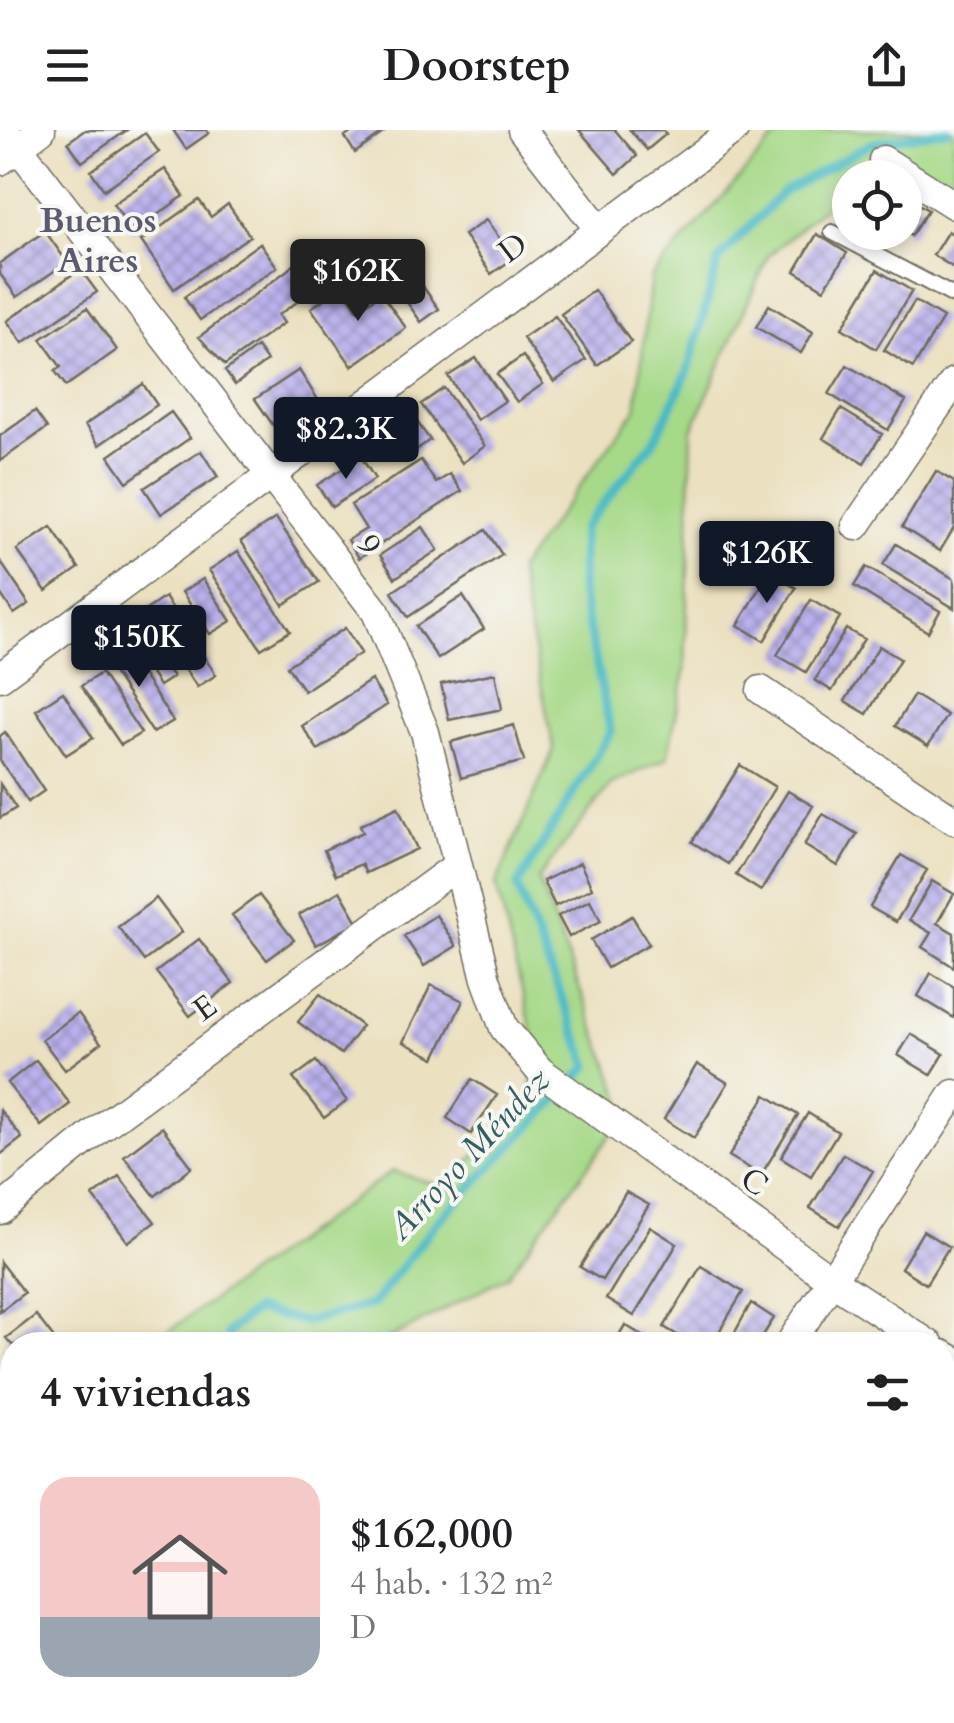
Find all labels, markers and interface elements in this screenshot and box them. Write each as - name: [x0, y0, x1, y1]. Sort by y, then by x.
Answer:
- text: Doorstep: [383, 35, 571, 96]
- icon: menu: [40, 38, 95, 93]
- icon: share: [859, 38, 914, 93]
- map controls: [832, 160, 922, 250]
- button: locate: [832, 160, 922, 250]
- district label: Buenos Aires: [39, 197, 157, 285]
- street label: D: [489, 223, 537, 273]
- pin: $162K: [288, 239, 428, 324]
- text: $162K: [312, 249, 404, 293]
- pin: $82.3K: [265, 397, 427, 482]
- text: $82.3K: [296, 407, 396, 451]
- pin: $126K: [697, 521, 837, 606]
- street label: 9: [346, 525, 392, 565]
- text: $126K: [721, 531, 813, 575]
- pin: $150K: [69, 605, 209, 690]
- text: $150K: [93, 615, 185, 659]
- street label: E: [184, 984, 226, 1032]
- water label: Arroyo Méndez: [376, 1057, 562, 1252]
- street label: C: [731, 1157, 777, 1207]
- text: 4 viviendas: [40, 1364, 251, 1421]
- icon: filters: [860, 1365, 915, 1420]
- text: $162,000: [350, 1505, 513, 1562]
- icon: home: [120, 1517, 240, 1637]
- text: 4 hab. · 132 m²: [350, 1562, 553, 1606]
- text: D: [350, 1606, 376, 1650]

